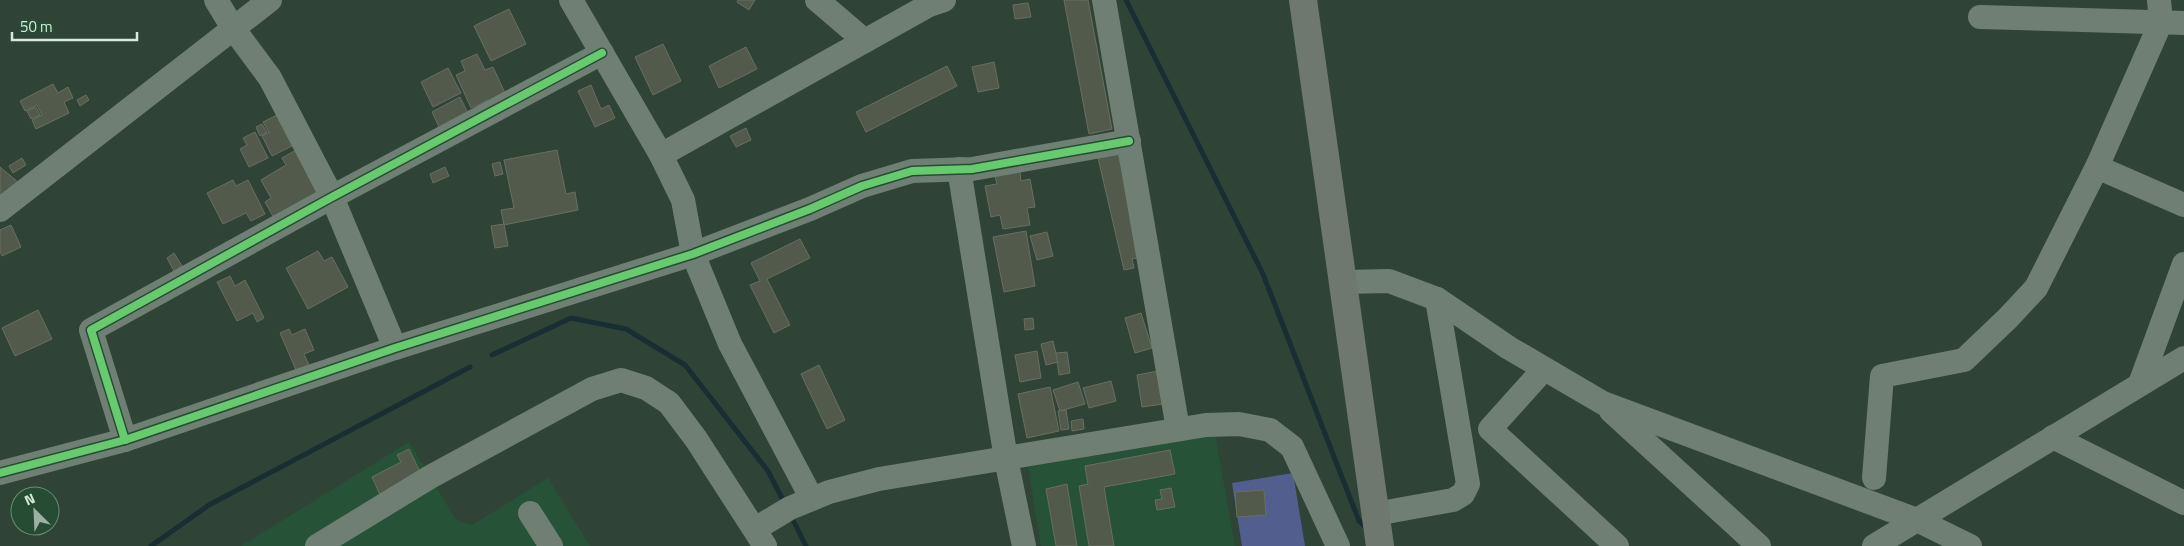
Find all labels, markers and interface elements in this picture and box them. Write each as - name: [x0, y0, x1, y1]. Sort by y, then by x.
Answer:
- scale bar: [12, 10, 138, 42]
- text: 50 m: [20, 15, 53, 38]
- north arrow: [10, 486, 60, 536]
- text: N: [21, 487, 38, 510]

